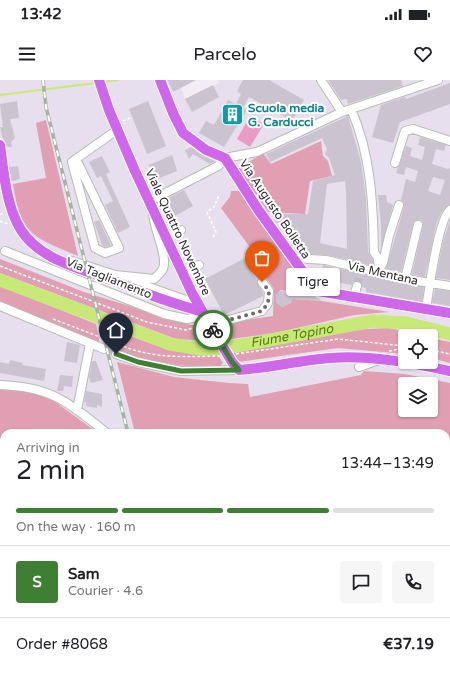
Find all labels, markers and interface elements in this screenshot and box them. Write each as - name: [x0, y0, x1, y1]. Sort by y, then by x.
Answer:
- text: 13:42: [20, 5, 62, 23]
- icon: menu: [16, 43, 38, 65]
- text: Parcelo: [193, 43, 257, 65]
- icon: heart: [412, 43, 434, 65]
- place label: Scuola media G. Carducci: [248, 101, 325, 129]
- building icon: Scuola media G. Carducci: [219, 102, 245, 128]
- street label: Via Augusto Bolletta: [237, 157, 313, 261]
- street label: Viale Quattro Novembre: [143, 167, 214, 298]
- pin: [245, 241, 279, 282]
- icon: bag: [251, 247, 273, 269]
- street label: Via Tagliamento: [64, 254, 154, 302]
- street label: Via Mentana: [346, 258, 420, 288]
- callout: Tigre: [286, 268, 340, 296]
- text: Tigre: [297, 274, 329, 290]
- courier: [193, 310, 233, 350]
- pin: [99, 313, 133, 354]
- icon: home: [105, 319, 127, 341]
- icon: bike: [202, 319, 224, 341]
- water label: Fiume Topino: [249, 320, 336, 351]
- map controls: [398, 329, 438, 417]
- button: locate: [398, 329, 438, 369]
- button: layers: [398, 377, 438, 417]
- text: Arriving in: [16, 440, 80, 456]
- text: 13:44–13:49: [340, 454, 434, 472]
- text: 2 min: [16, 455, 85, 486]
- text: On the way · 160 m: [16, 519, 136, 535]
- button: chat: [340, 561, 382, 603]
- button: phone: [392, 561, 434, 603]
- text: Sam: [68, 565, 99, 583]
- text: S: [32, 573, 42, 591]
- text: Courier · 4.6: [68, 583, 143, 599]
- text: Order #8068: [16, 635, 108, 653]
- text: €37.19: [383, 635, 434, 653]

